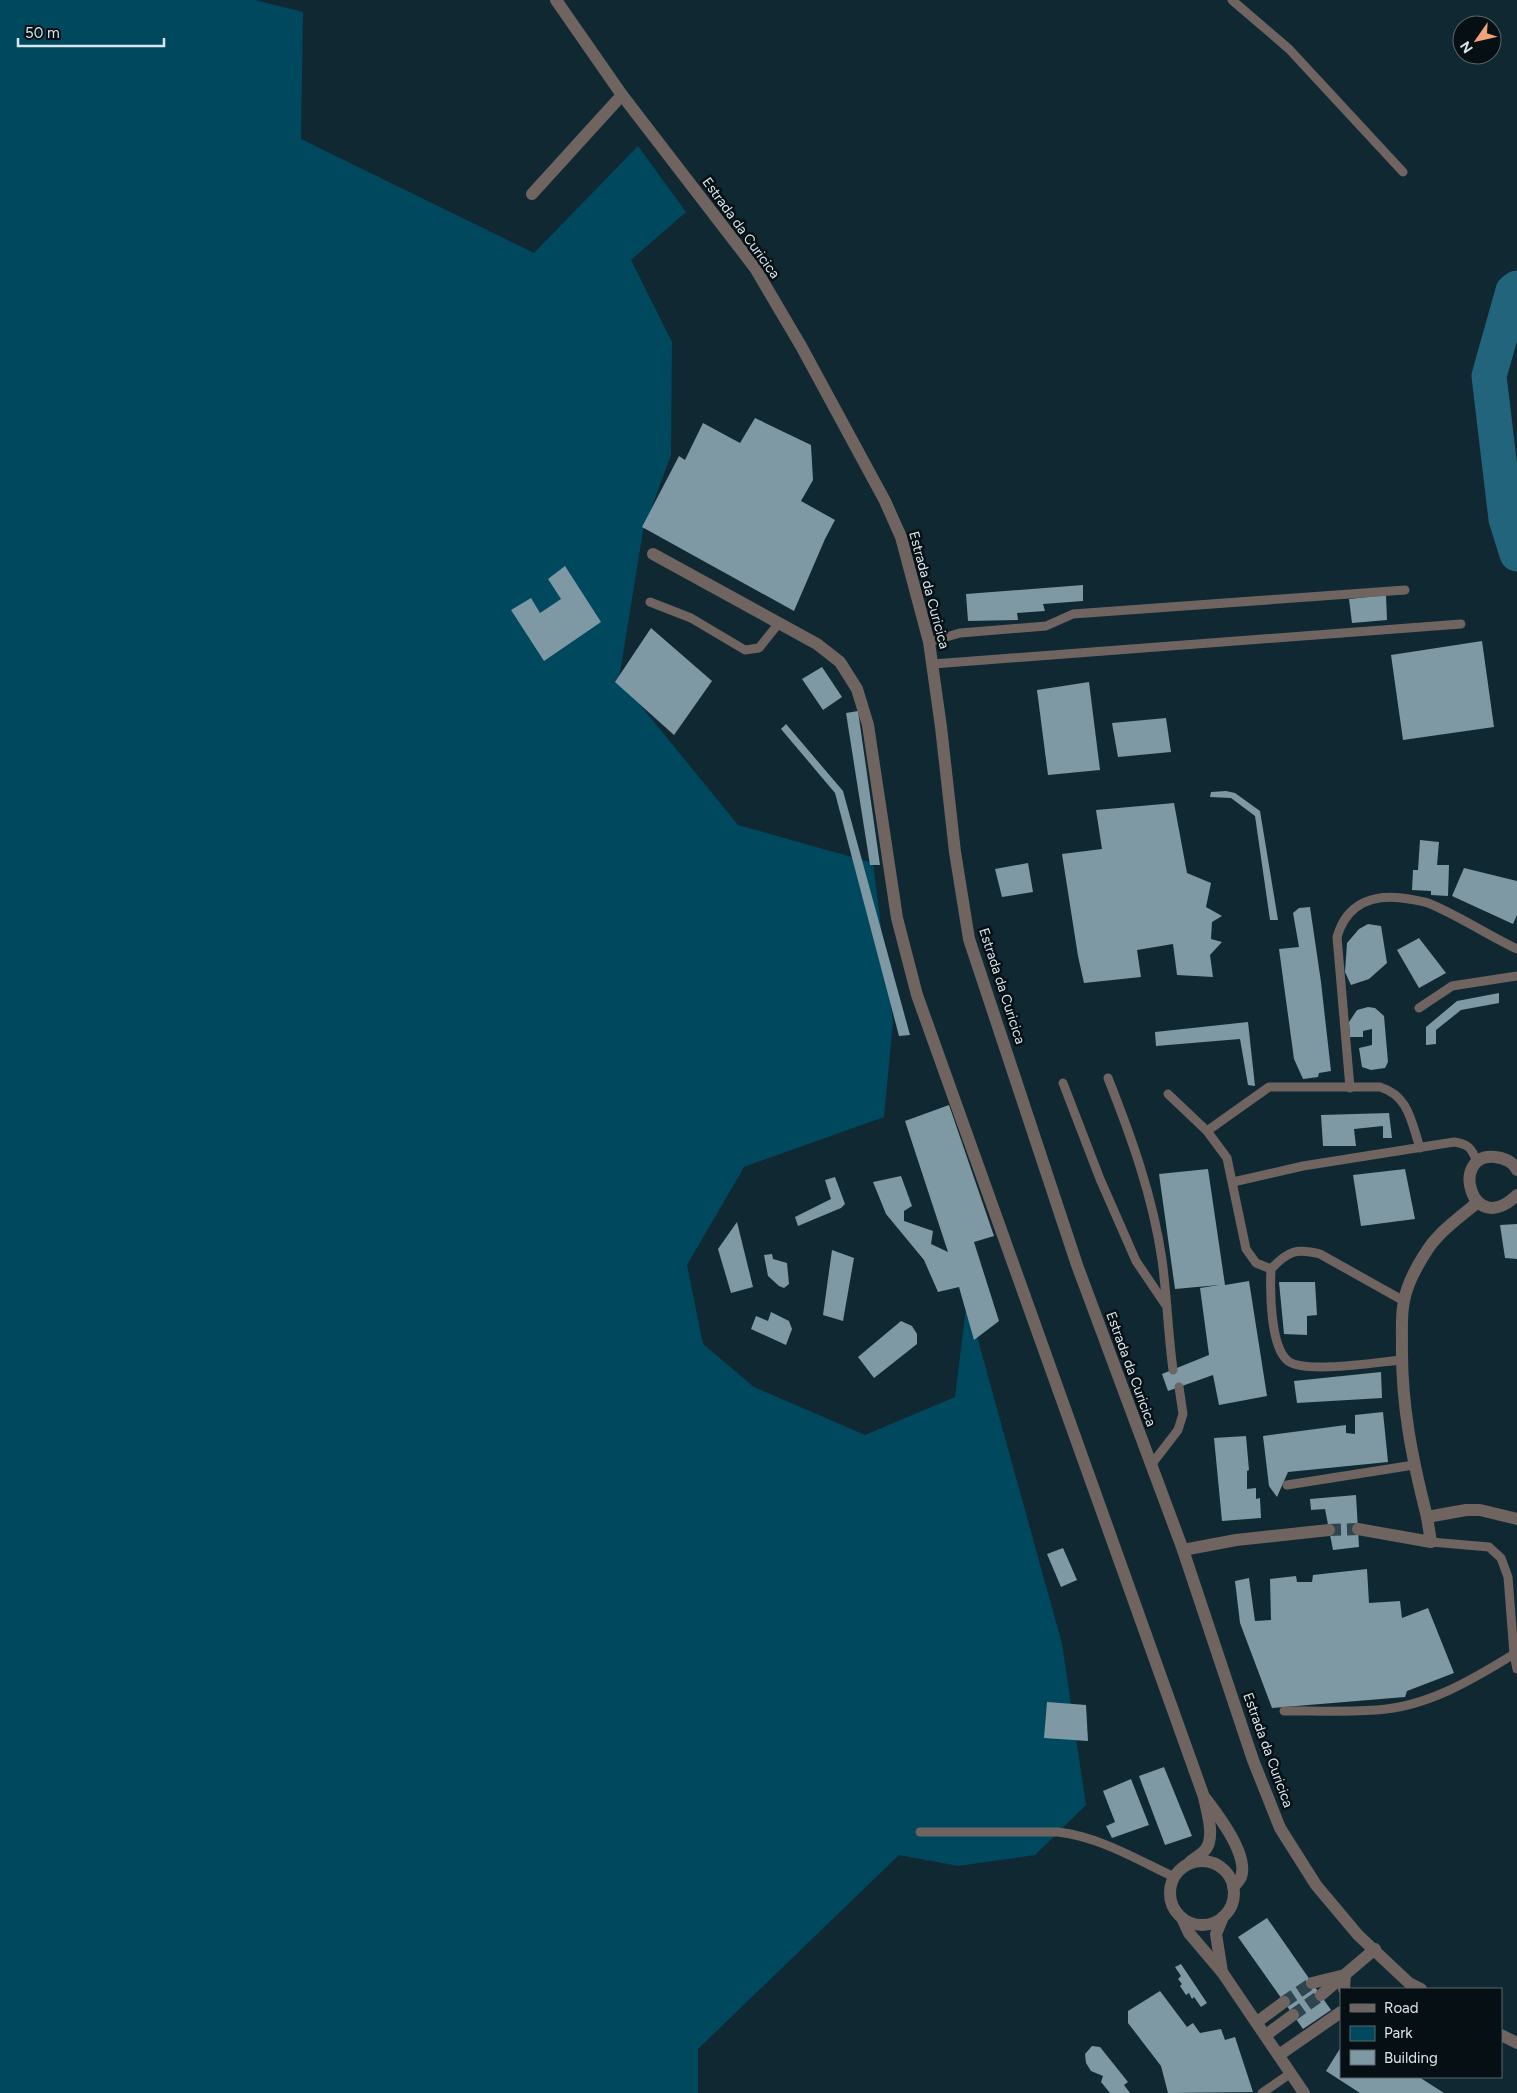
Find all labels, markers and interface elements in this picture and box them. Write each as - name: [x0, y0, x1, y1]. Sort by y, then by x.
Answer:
- scale bar: [18, 15, 164, 47]
- north arrow: [1452, 15, 1502, 65]
- text: 50 m: [25, 24, 60, 42]
- text: N: [1457, 38, 1477, 56]
- street label: Estrada da Curicica: [699, 174, 783, 282]
- street label: Estrada da Curicica: [905, 529, 953, 651]
- street label: Estrada da Curicica: [975, 926, 1029, 1046]
- street label: Estrada da Curicica: [1102, 1309, 1160, 1429]
- street label: Estrada da Curicica: [1239, 1690, 1297, 1810]
- legend: [1340, 1988, 1502, 2078]
- text: Road: [1384, 1999, 1419, 2017]
- text: Park: [1384, 2024, 1413, 2042]
- text: Building: [1384, 2049, 1438, 2067]

